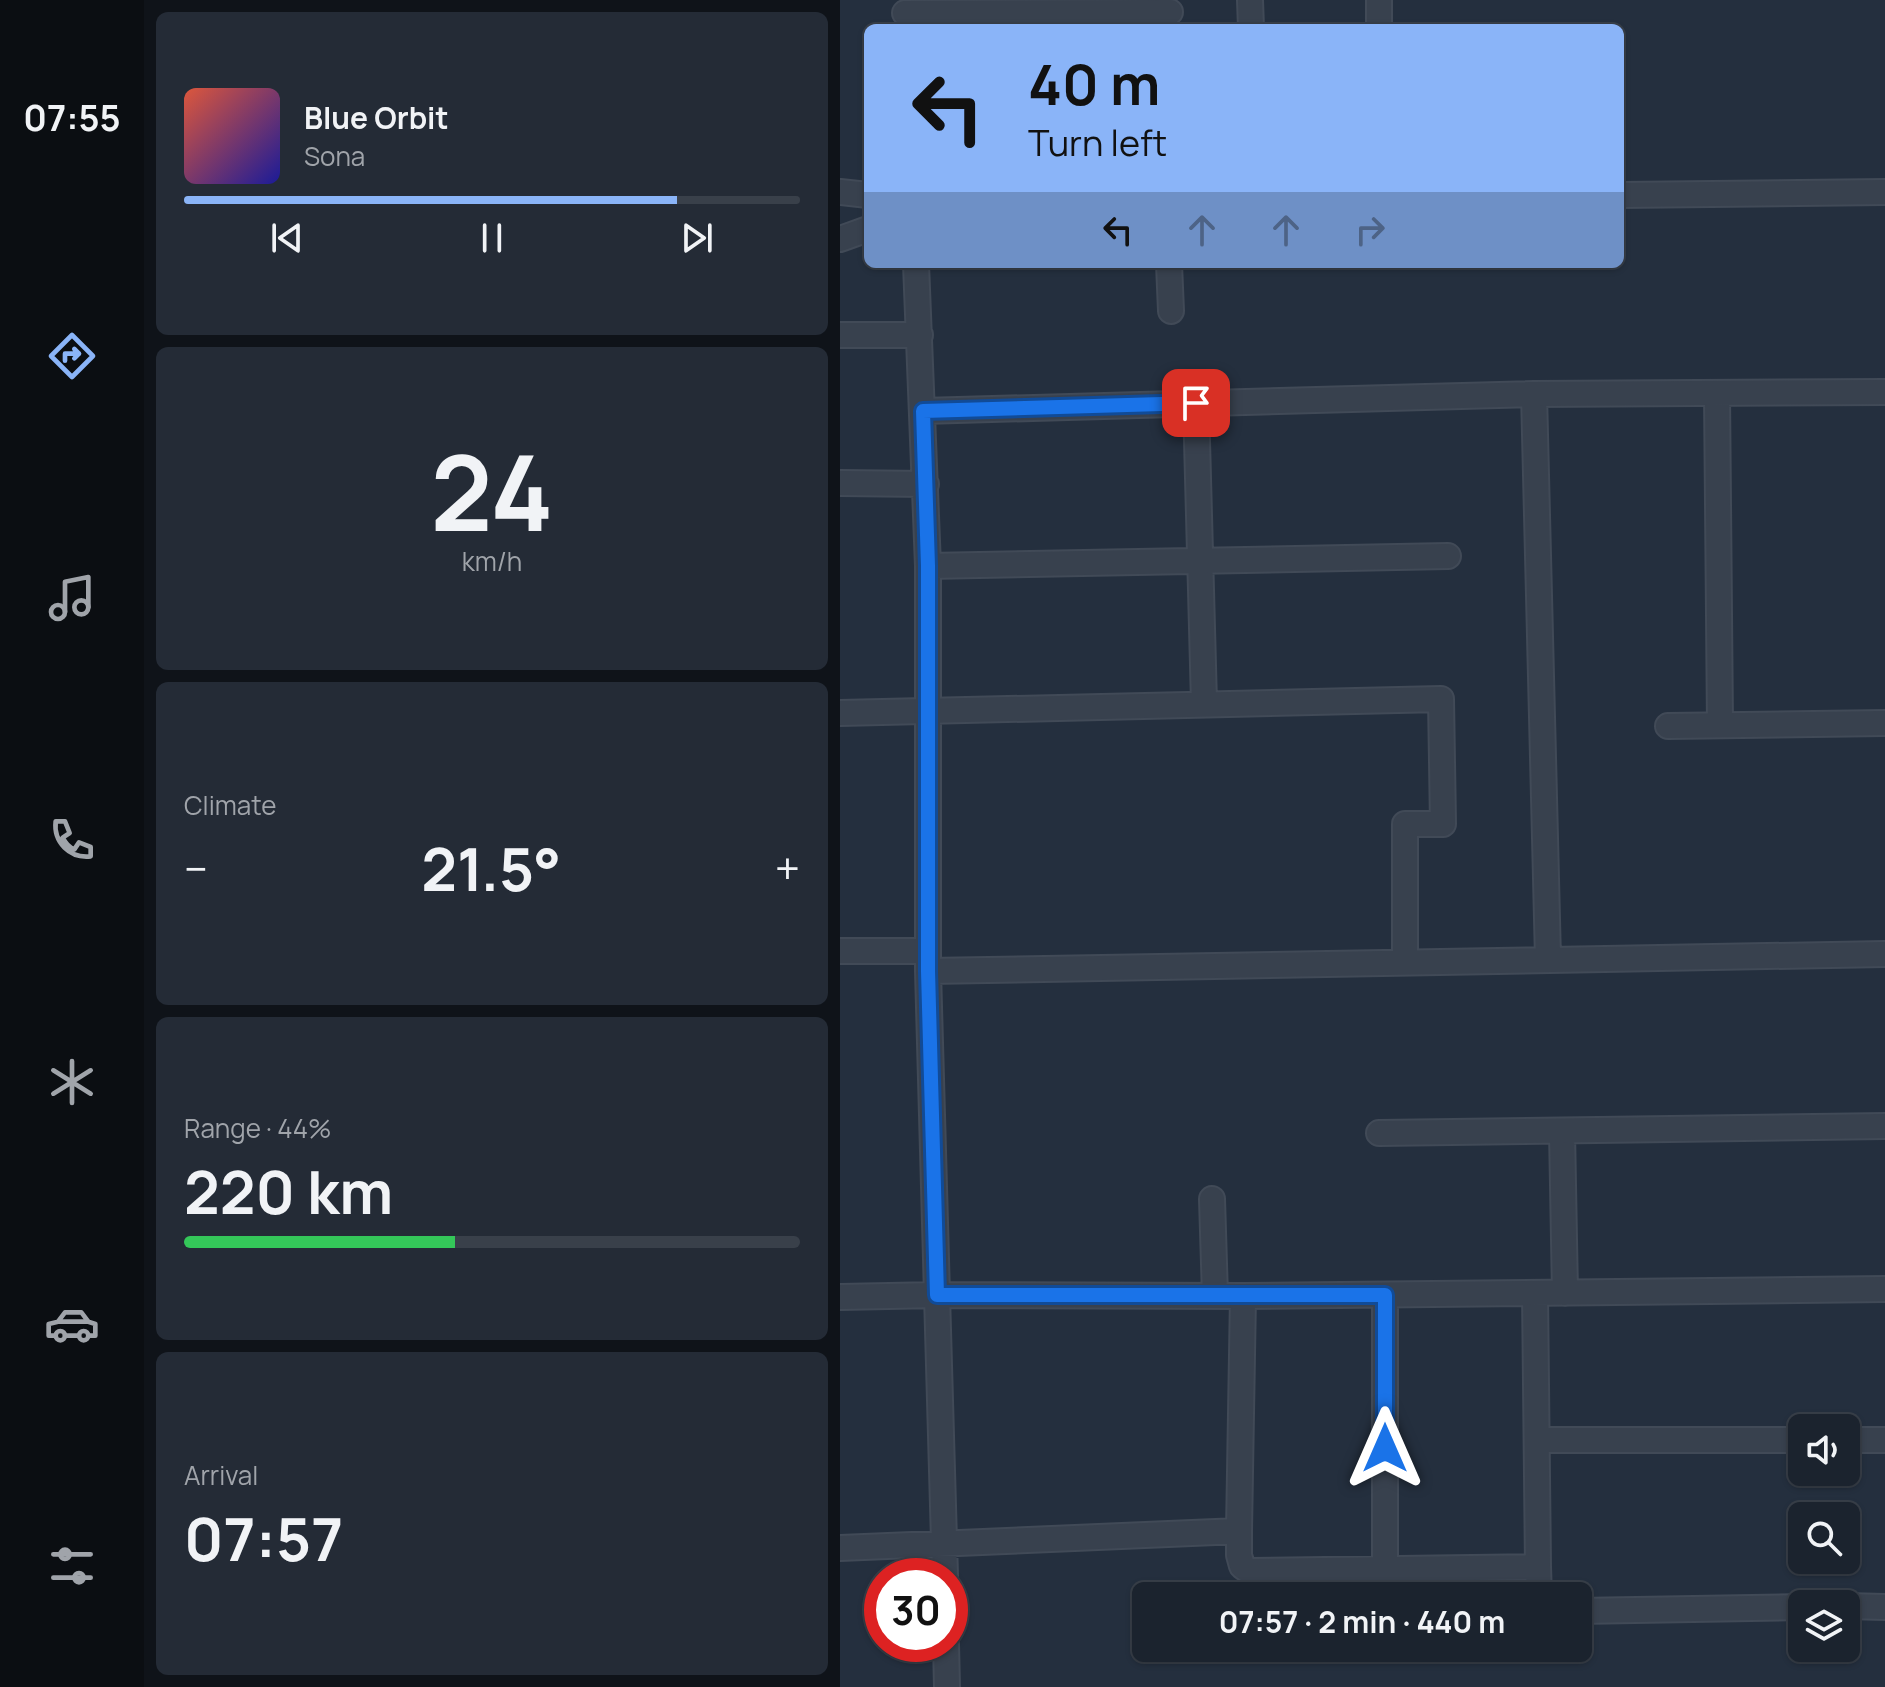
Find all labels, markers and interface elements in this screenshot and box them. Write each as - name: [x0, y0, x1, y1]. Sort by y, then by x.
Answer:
- text: 40 m: [1028, 45, 1160, 122]
- icon: left: [896, 56, 1000, 160]
- text: 07:55: [23, 93, 121, 142]
- text: Blue Orbit: [304, 97, 449, 138]
- text: Turn left: [1028, 118, 1167, 167]
- text: Sona: [304, 138, 365, 174]
- icon: left: [1096, 208, 1140, 252]
- icon: ahead: [1180, 208, 1224, 252]
- icon: ahead: [1264, 208, 1308, 252]
- icon: right: [1348, 208, 1392, 252]
- icon: previous: [265, 216, 309, 260]
- icon: pause: [470, 216, 514, 260]
- icon: next: [675, 216, 719, 260]
- icon: directions: [44, 328, 100, 384]
- pin: [1162, 369, 1230, 437]
- icon: arrive: [1174, 381, 1218, 425]
- text: 24: [430, 420, 554, 562]
- text: km/h: [462, 543, 522, 579]
- icon: music: [44, 570, 100, 626]
- text: Climate: [184, 787, 276, 823]
- icon: phone: [44, 812, 100, 868]
- text: 21.5°: [421, 827, 561, 909]
- text: −: [184, 838, 208, 898]
- text: +: [775, 838, 800, 898]
- icon: climate: [44, 1054, 100, 1110]
- text: Range · 44%: [184, 1110, 332, 1146]
- text: 220 km: [184, 1150, 393, 1232]
- icon: car: [44, 1296, 100, 1352]
- position arrow: [1343, 1406, 1427, 1490]
- map controls: [1788, 1414, 1860, 1662]
- button: sound: [1788, 1414, 1860, 1486]
- text: Arrival: [184, 1457, 258, 1493]
- text: 07:57: [184, 1497, 343, 1579]
- button: search: [1788, 1502, 1860, 1574]
- icon: filters: [44, 1538, 100, 1594]
- speed limit sign: 30: [864, 1558, 968, 1662]
- button: layers: [1788, 1590, 1860, 1662]
- text: 07:57 · 2 min · 440 m: [1219, 1601, 1505, 1642]

